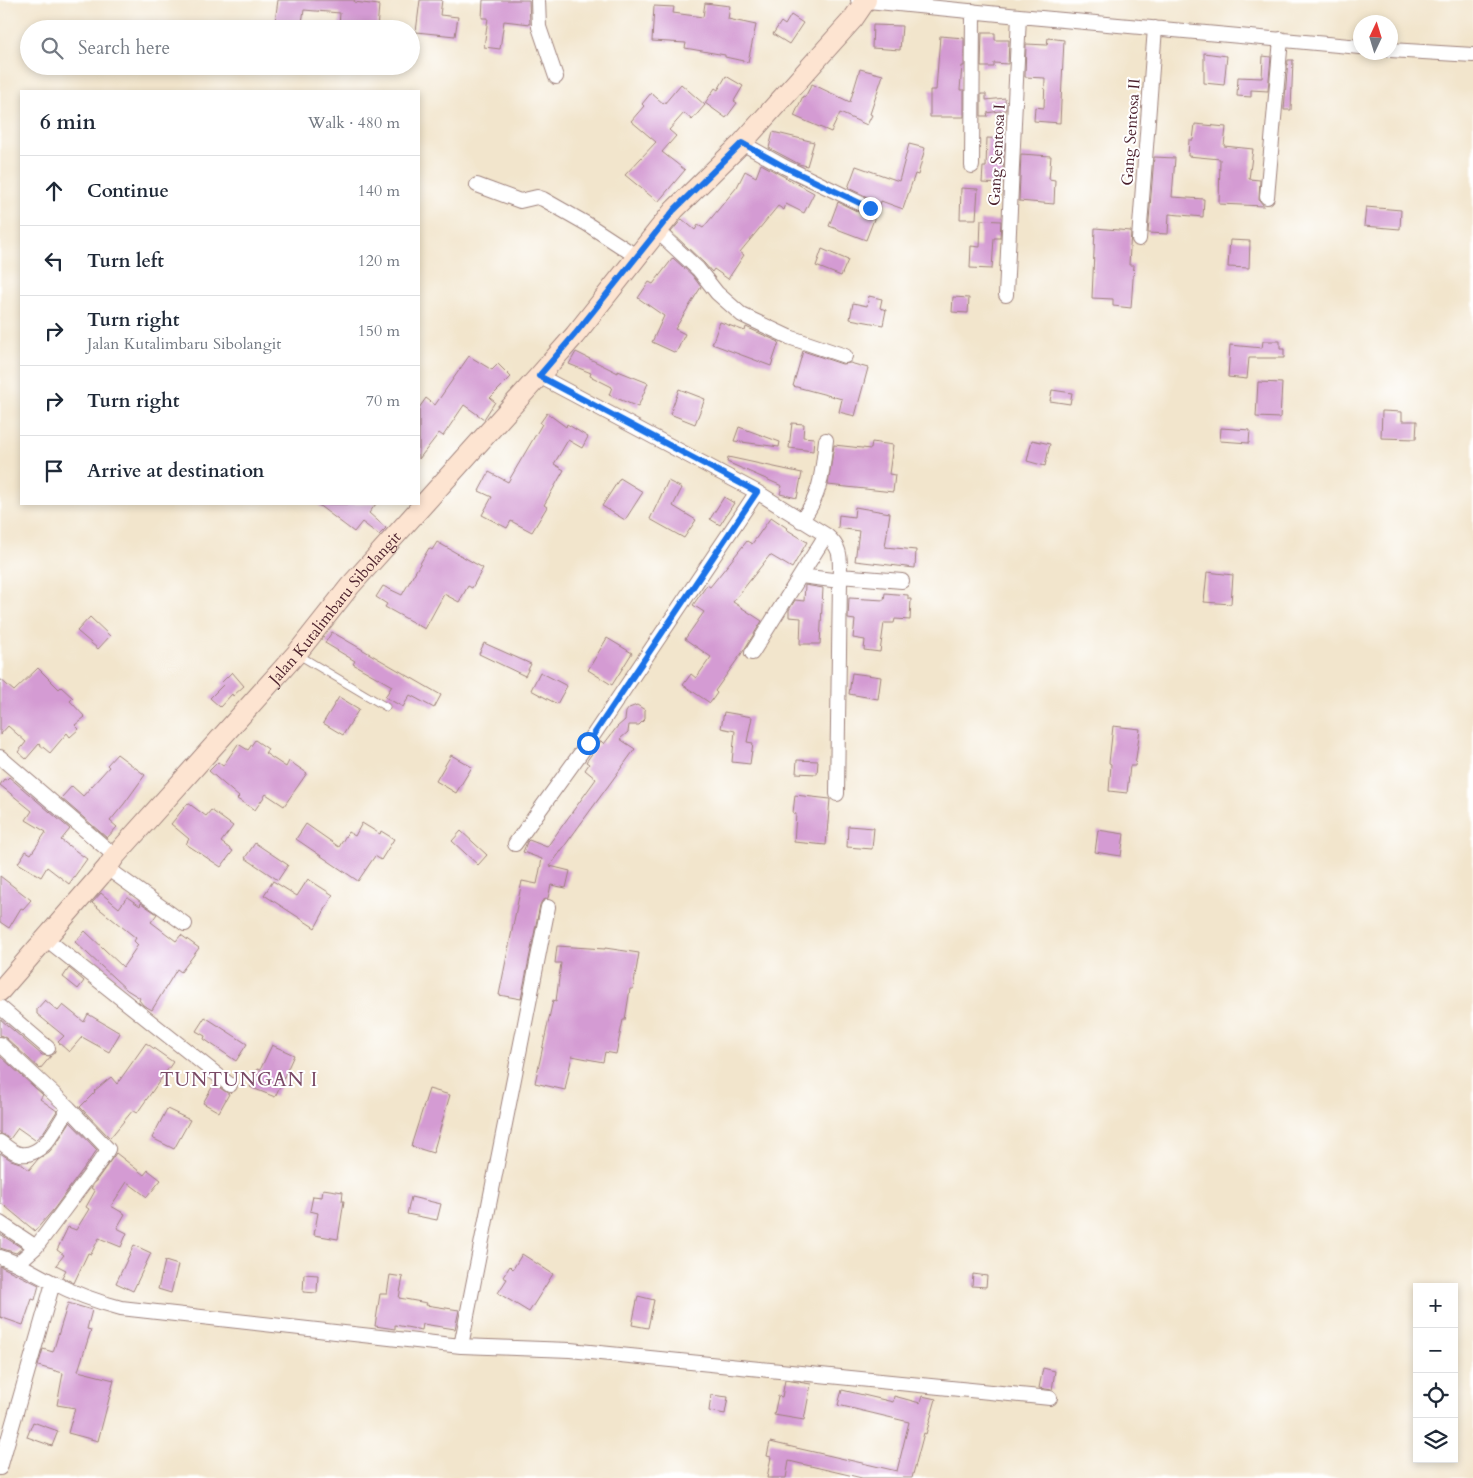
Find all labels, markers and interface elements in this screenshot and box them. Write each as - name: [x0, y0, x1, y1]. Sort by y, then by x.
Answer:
- north arrow: [1353, 15, 1398, 60]
- search box: [20, 20, 420, 75]
- icon: search: [38, 34, 66, 62]
- text: Search here: [78, 35, 170, 61]
- street label: Gang Sentosa II: [1116, 78, 1146, 186]
- street label: Gang Sentosa I: [983, 104, 1011, 207]
- text: 6 min: [40, 108, 96, 137]
- text: Walk · 480 m: [308, 112, 400, 134]
- icon: ahead: [40, 177, 68, 205]
- text: Continue: [87, 178, 169, 204]
- text: 140 m: [358, 180, 400, 202]
- route end: [859, 197, 882, 220]
- icon: left: [40, 247, 68, 275]
- text: Turn left: [87, 248, 164, 274]
- text: 120 m: [358, 250, 400, 272]
- text: Turn right: [87, 307, 179, 333]
- icon: right: [40, 317, 68, 345]
- text: 150 m: [358, 320, 400, 342]
- text: Jalan Kutalimbaru Sibolangit: [87, 333, 281, 355]
- icon: right: [40, 387, 68, 415]
- text: Turn right: [87, 388, 179, 414]
- text: 70 m: [366, 390, 400, 412]
- icon: arrive: [40, 457, 68, 485]
- text: Arrive at destination: [87, 458, 264, 484]
- street label: Jalan Kutalimbaru Sibolangit: [263, 527, 406, 691]
- route start: [577, 732, 600, 755]
- district label: TUNTUNGAN I: [160, 1067, 318, 1093]
- map controls: [1413, 1283, 1458, 1463]
- button: +: [1413, 1283, 1458, 1328]
- button: −: [1413, 1328, 1458, 1373]
- button: locate: [1413, 1373, 1458, 1418]
- button: layers: [1413, 1418, 1458, 1463]

